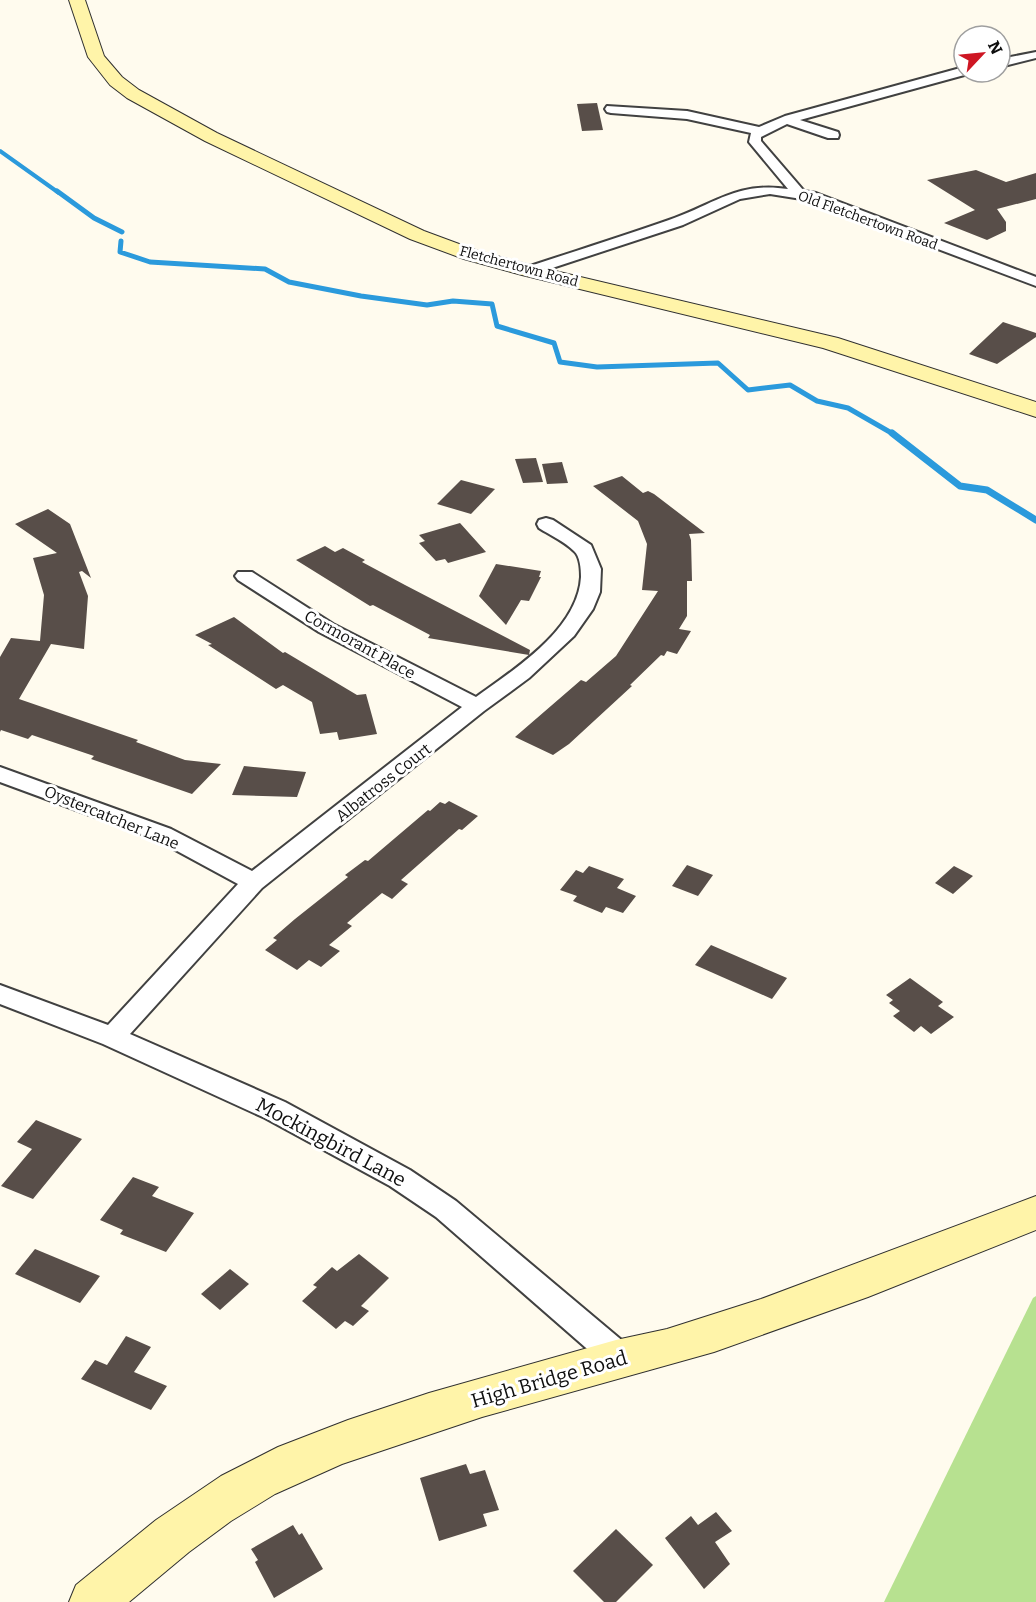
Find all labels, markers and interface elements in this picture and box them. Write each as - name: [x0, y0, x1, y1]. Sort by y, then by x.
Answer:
- north arrow: [952, 24, 1012, 84]
- text: N: [984, 38, 1006, 57]
- street label: Old Fletchertown Road: [796, 187, 940, 254]
- street label: Fletchertown Road: [458, 242, 580, 290]
- street label: Cormorant Place: [301, 606, 419, 683]
- street label: Albatross Court: [332, 739, 435, 826]
- street label: Oystercatcher Lane: [42, 782, 182, 853]
- street label: Mockingbird Lane: [252, 1092, 410, 1192]
- street label: High Bridge Road: [468, 1345, 630, 1413]

